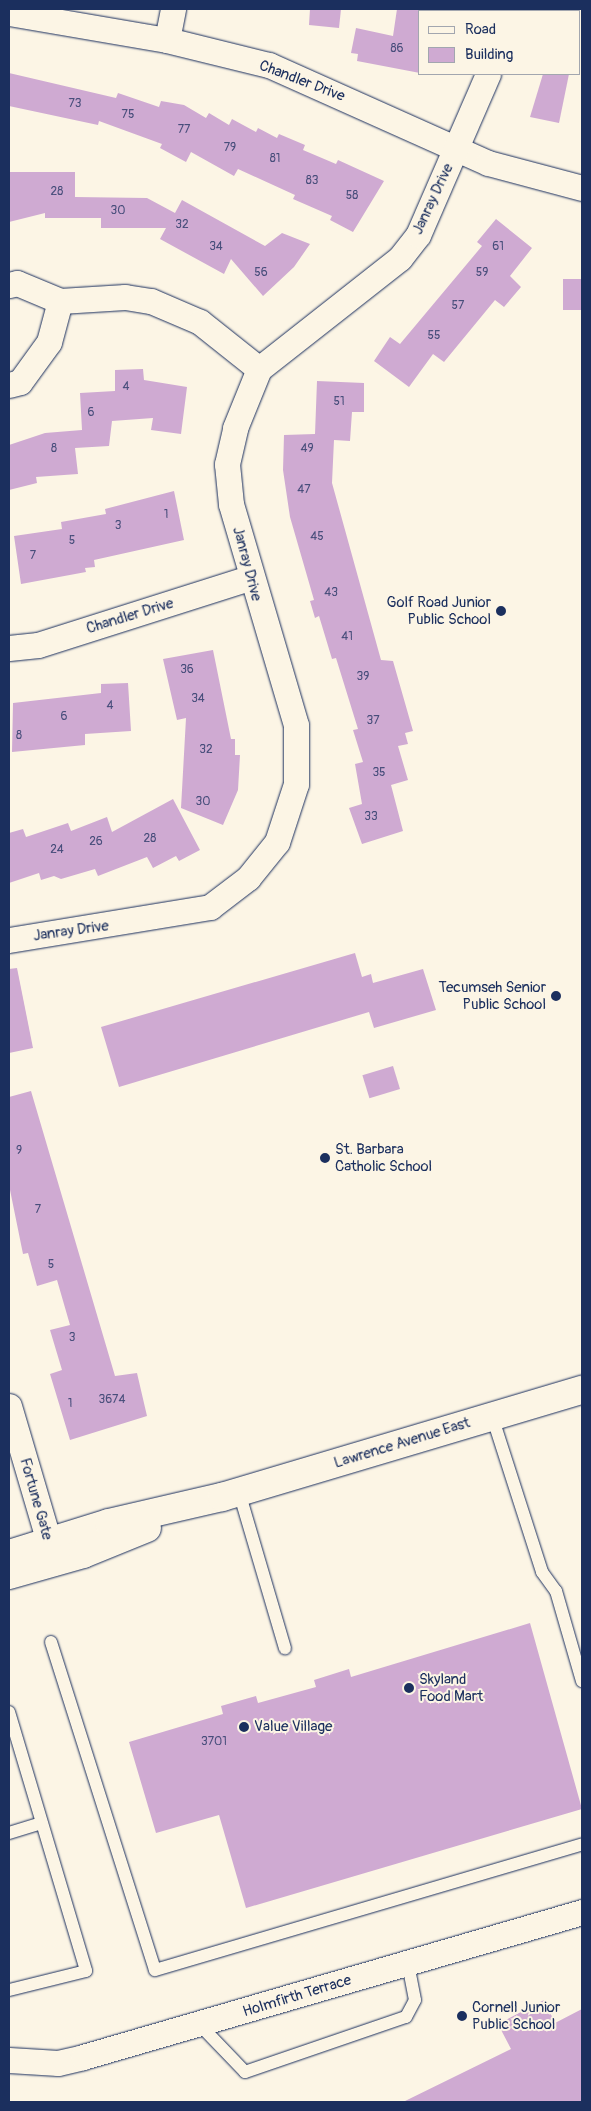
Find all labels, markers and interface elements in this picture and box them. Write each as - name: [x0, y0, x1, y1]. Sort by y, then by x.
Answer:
- legend: [418, 10, 581, 75]
- text: Road: [465, 20, 496, 39]
- house number: 86: [390, 42, 404, 56]
- text: Building: [465, 45, 513, 64]
- street label: Chandler Drive: [257, 56, 347, 106]
- house number: 73: [68, 97, 82, 111]
- house number: 75: [122, 108, 134, 122]
- house number: 77: [178, 123, 190, 137]
- house number: 79: [224, 141, 236, 155]
- house number: 81: [270, 152, 280, 166]
- street label: Janray Drive: [409, 161, 457, 237]
- house number: 83: [306, 174, 318, 188]
- house number: 28: [51, 185, 63, 199]
- house number: 58: [346, 189, 358, 203]
- house number: 30: [111, 204, 125, 218]
- house number: 32: [175, 218, 189, 232]
- house number: 34: [209, 240, 223, 254]
- house number: 61: [492, 240, 504, 254]
- house number: 56: [254, 266, 268, 280]
- house number: 59: [476, 266, 488, 280]
- house number: 57: [452, 299, 464, 313]
- house number: 55: [427, 329, 441, 343]
- house number: 4: [123, 380, 129, 394]
- house number: 51: [333, 395, 345, 409]
- house number: 6: [88, 406, 94, 420]
- house number: 8: [51, 442, 57, 456]
- house number: 49: [300, 442, 314, 456]
- house number: 47: [297, 483, 311, 497]
- house number: 1: [164, 508, 168, 522]
- house number: 3: [115, 519, 121, 533]
- street label: Janray Drive: [228, 525, 266, 603]
- house number: 45: [310, 530, 324, 544]
- house number: 5: [69, 534, 75, 548]
- house number: 7: [30, 549, 36, 563]
- house number: 43: [324, 586, 338, 600]
- place label: Golf Road Junior Public School: [386, 593, 491, 628]
- street label: Chandler Drive: [84, 594, 176, 638]
- marker: Golf Road Junior Public School: [495, 605, 507, 617]
- house number: 41: [341, 630, 353, 644]
- house number: 36: [180, 663, 194, 677]
- house number: 39: [357, 670, 369, 684]
- house number: 34: [191, 692, 205, 706]
- house number: 4: [107, 699, 113, 713]
- house number: 6: [61, 710, 67, 724]
- house number: 37: [366, 714, 380, 728]
- house number: 8: [16, 729, 22, 743]
- house number: 32: [199, 743, 213, 757]
- house number: 35: [372, 766, 386, 780]
- house number: 30: [196, 795, 210, 809]
- house number: 33: [364, 810, 378, 824]
- house number: 28: [144, 832, 156, 846]
- house number: 26: [89, 835, 103, 849]
- house number: 24: [50, 843, 64, 857]
- street label: Janray Drive: [32, 917, 110, 945]
- place label: Tecumseh Senior Public School: [439, 978, 546, 1013]
- marker: Tecumseh Senior Public School: [550, 990, 562, 1002]
- place label: St. Barbara Catholic School: [335, 1140, 432, 1175]
- house number: 9: [16, 1144, 22, 1158]
- marker: St. Barbara Catholic School: [319, 1152, 331, 1164]
- house number: 7: [35, 1203, 41, 1217]
- house number: 5: [48, 1258, 54, 1272]
- house number: 3: [69, 1331, 75, 1345]
- house number: 3674: [99, 1393, 125, 1407]
- house number: 1: [68, 1397, 72, 1411]
- street label: Lawrence Avenue East: [332, 1414, 472, 1472]
- street label: Fortune Gate: [16, 1456, 56, 1542]
- place label: Skyland Food Mart: [419, 1670, 483, 1705]
- marker: Skyland Food Mart: [403, 1682, 415, 1694]
- place label: Value Village: [254, 1718, 332, 1736]
- marker: Value Village: [238, 1721, 250, 1733]
- house number: 3701: [201, 1735, 227, 1749]
- street label: Holmfirth Terrace: [241, 1971, 353, 2021]
- place label: Cornell Junior Public School: [472, 1998, 560, 2033]
- marker: Cornell Junior Public School: [456, 2010, 468, 2022]

